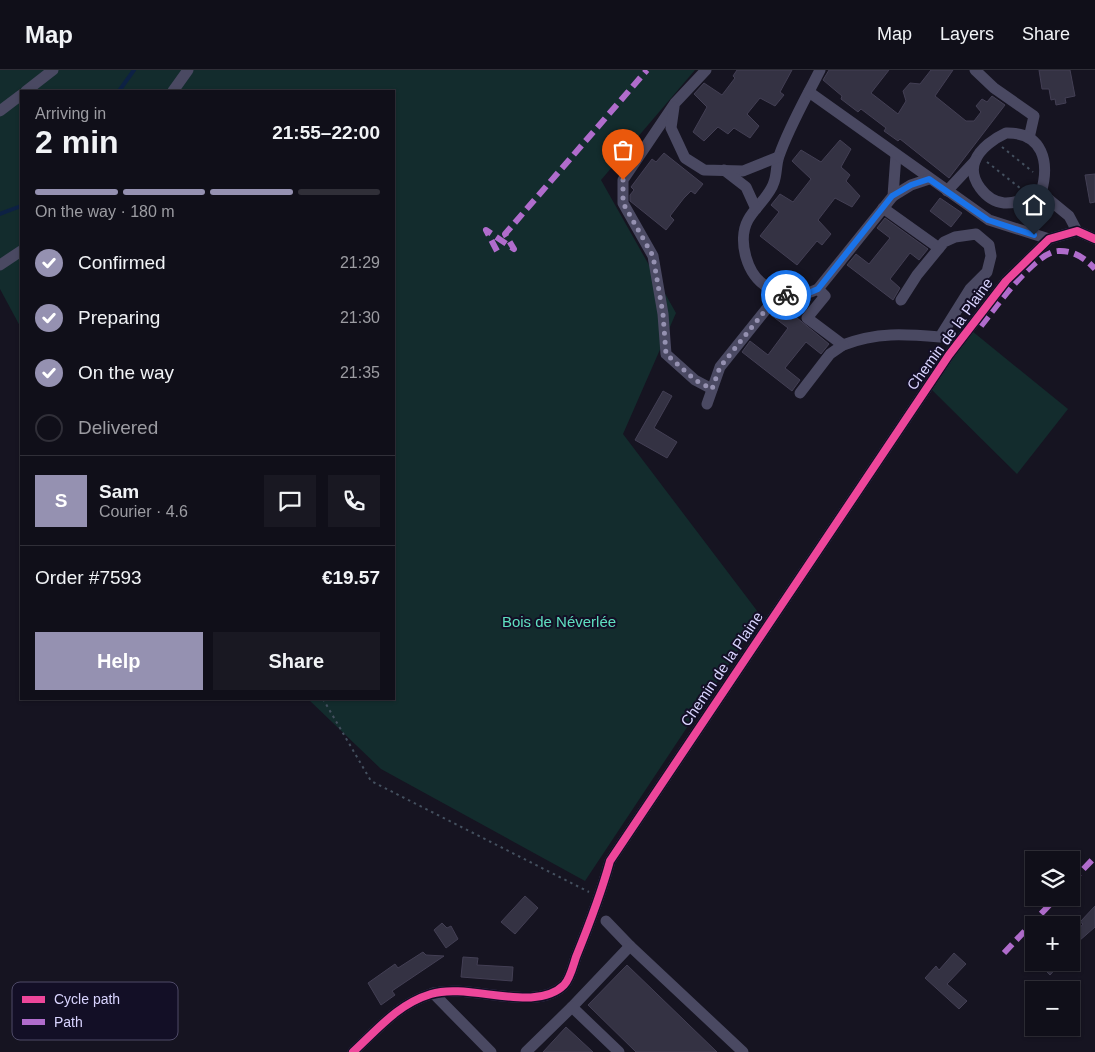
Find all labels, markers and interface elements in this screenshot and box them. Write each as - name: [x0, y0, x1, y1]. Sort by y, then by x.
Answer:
- text: Map: [25, 21, 73, 48]
- text: Map: [877, 24, 912, 44]
- text: Layers: [940, 24, 994, 44]
- text: Share: [1022, 24, 1070, 44]
- text: Arriving in: [35, 105, 106, 122]
- text: 21:55–22:00: [272, 122, 380, 143]
- text: 2 min: [35, 124, 119, 160]
- pin: [602, 129, 644, 180]
- icon: bag: [609, 136, 637, 164]
- pin: [1013, 184, 1055, 235]
- icon: home: [1020, 191, 1048, 219]
- text: On the way · 180 m: [35, 203, 175, 220]
- icon: check: [35, 249, 63, 277]
- text: Confirmed: [78, 252, 166, 273]
- text: 21:29: [340, 254, 380, 271]
- courier: [761, 270, 811, 320]
- street label: Chemin de la Plaine: [903, 274, 996, 393]
- icon: bike: [772, 281, 800, 309]
- icon: check: [35, 304, 63, 332]
- text: Preparing: [78, 307, 160, 328]
- text: 21:30: [340, 309, 380, 326]
- icon: check: [35, 359, 63, 387]
- text: On the way: [78, 362, 174, 383]
- text: 21:35: [340, 364, 380, 381]
- text: Delivered: [78, 417, 158, 438]
- button: chat: [264, 475, 316, 527]
- button: phone: [328, 475, 380, 527]
- text: Sam: [99, 481, 139, 502]
- text: S: [55, 490, 67, 511]
- text: Courier · 4.6: [99, 503, 188, 520]
- text: Order #7593: [35, 567, 142, 588]
- text: €19.57: [322, 567, 380, 588]
- street label: Chemin de la Plaine: [677, 608, 766, 729]
- park label: Bois de Néverlée: [502, 613, 616, 630]
- button: Help: [35, 632, 203, 690]
- button: Share: [213, 632, 380, 690]
- map controls: [1025, 851, 1080, 1036]
- button: layers: [1025, 851, 1080, 906]
- button: +: [1025, 916, 1080, 971]
- button: −: [1025, 981, 1080, 1036]
- legend: [12, 982, 178, 1040]
- text: Cycle path: [54, 991, 120, 1007]
- text: Path: [54, 1014, 83, 1030]

